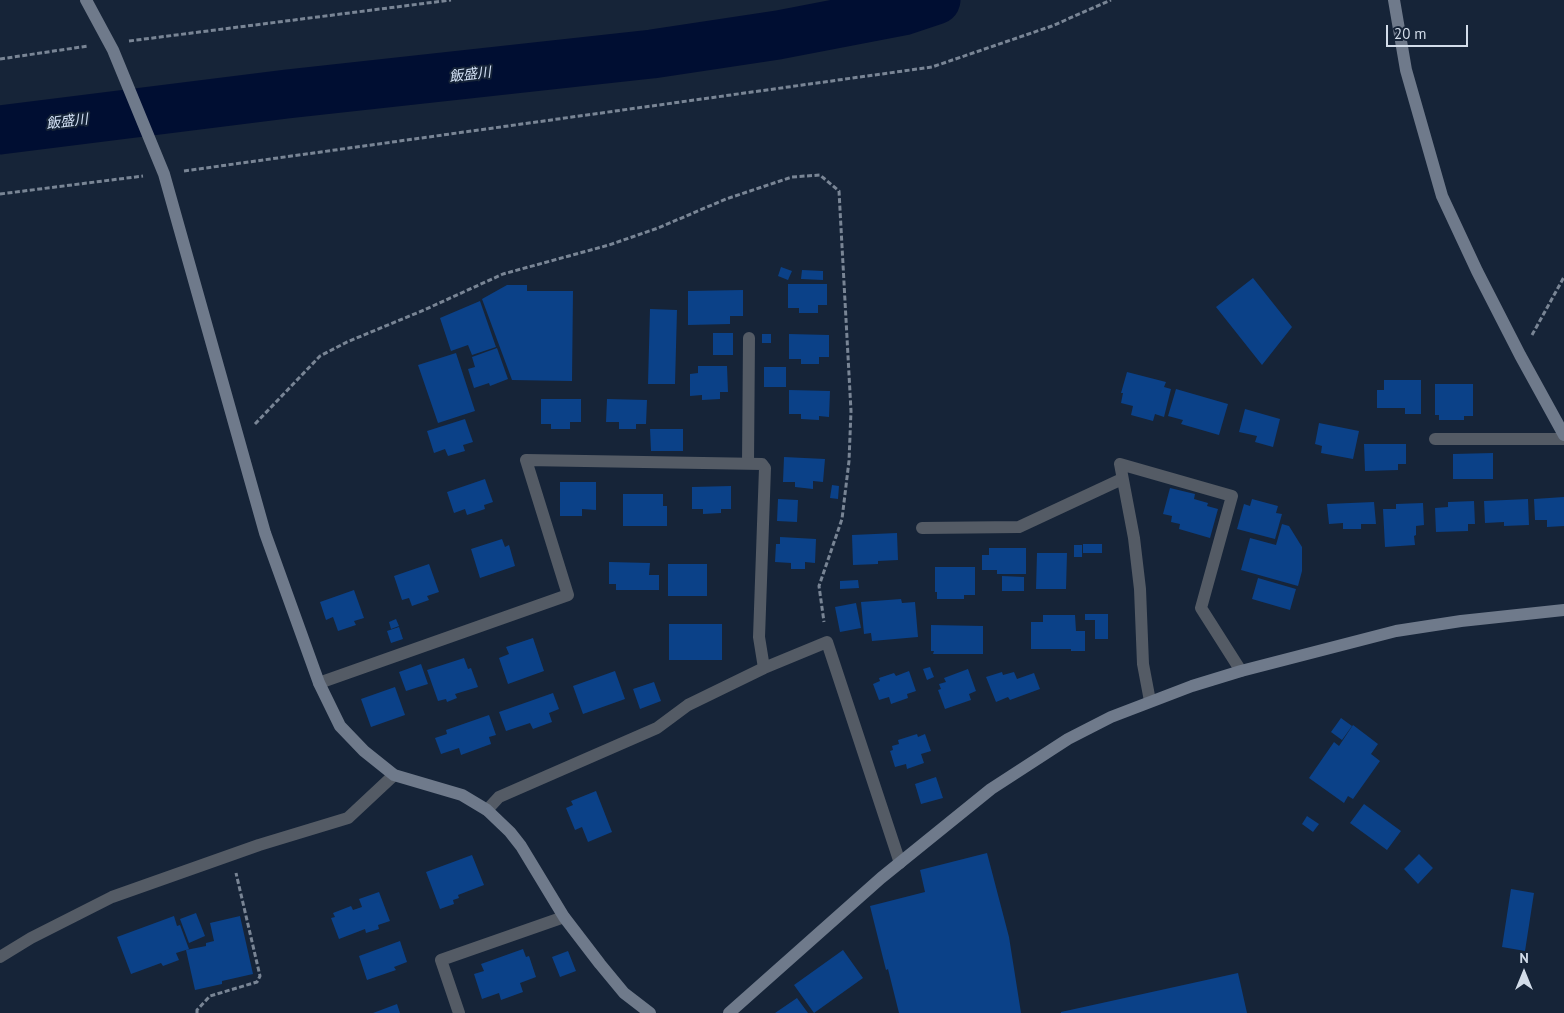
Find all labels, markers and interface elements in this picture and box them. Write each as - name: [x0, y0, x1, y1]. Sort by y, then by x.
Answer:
- scale bar: [1389, 15, 1472, 47]
- text: 20 m: [1394, 24, 1427, 43]
- water label: 飯盛川: [448, 64, 492, 86]
- water label: 飯盛川: [45, 111, 89, 133]
- north arrow: [1499, 948, 1549, 998]
- text: N: [1519, 949, 1529, 967]

